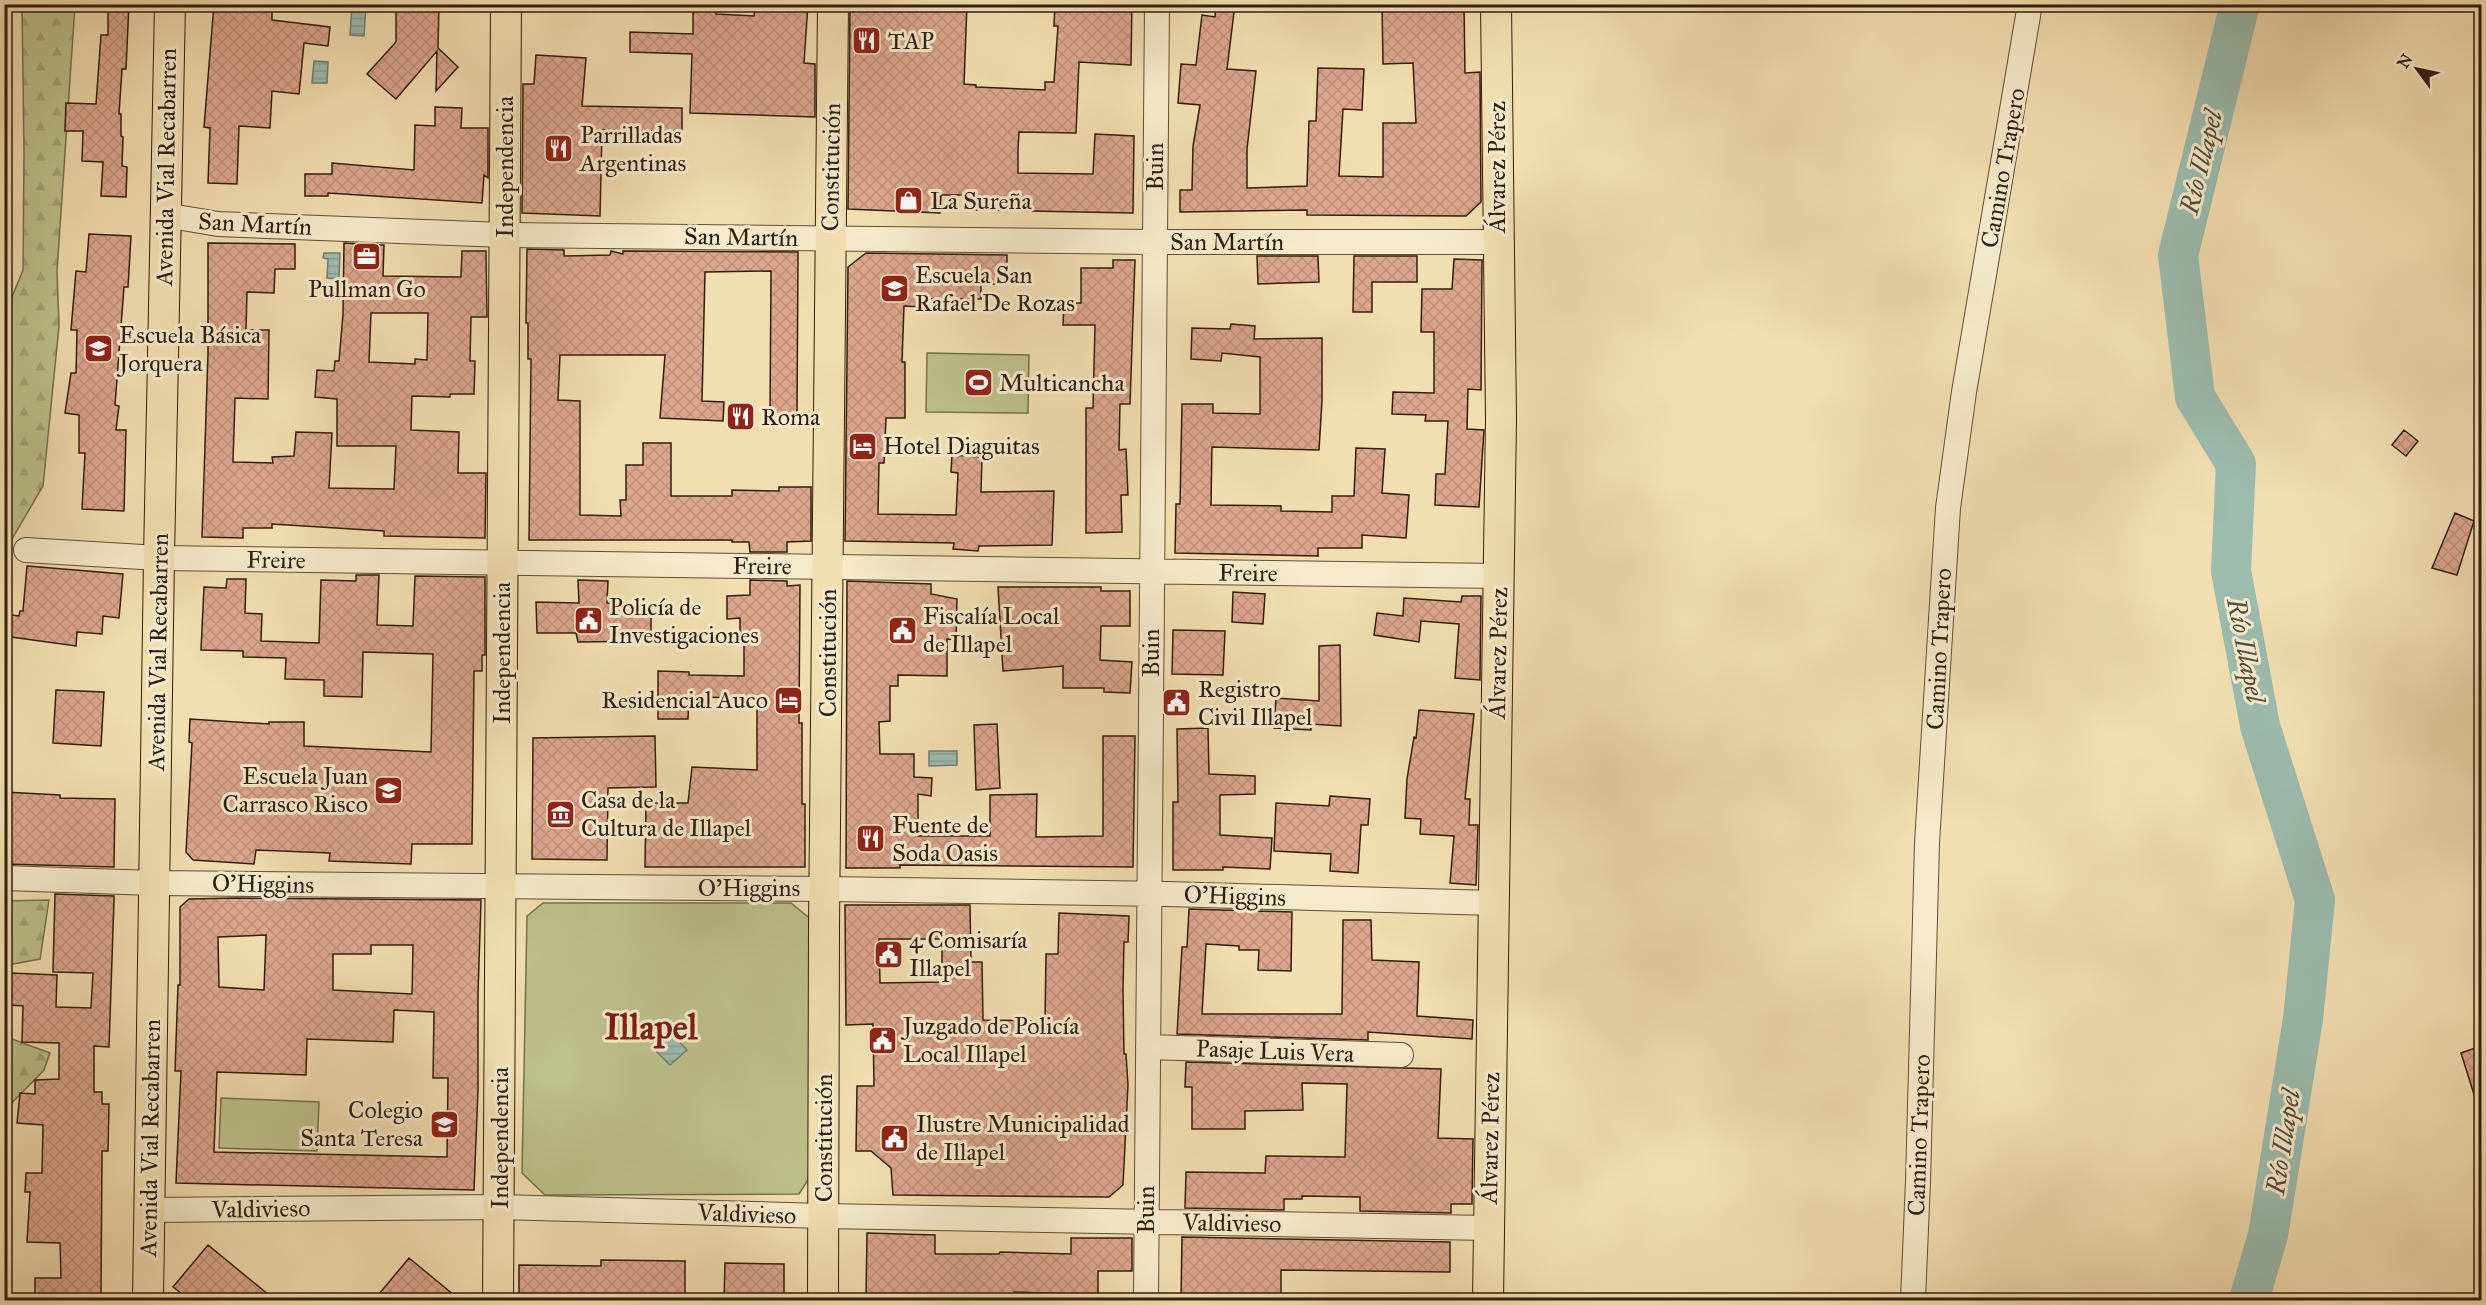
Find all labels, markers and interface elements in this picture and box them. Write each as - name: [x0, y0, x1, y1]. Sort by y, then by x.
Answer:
- restaurant icon: TAP: [851, 25, 883, 57]
- place label: TAP: [888, 26, 934, 56]
- north arrow: [2387, 39, 2447, 99]
- street label: Avenida Vial Recabarren: [149, 48, 183, 287]
- text: N: [2393, 50, 2417, 72]
- street label: Camino Trapero: [1974, 86, 2032, 250]
- street label: Independencia: [490, 95, 520, 238]
- street label: Álvarez Pérez: [1482, 101, 1512, 234]
- street label: Constitución: [815, 102, 847, 232]
- water label: Río Illapel: [2172, 105, 2231, 218]
- place label: Parrilladas Argentinas: [579, 120, 686, 178]
- restaurant icon: Parrilladas Argentinas: [543, 133, 575, 165]
- street label: Buin: [1140, 143, 1170, 191]
- shop icon: La Sureña: [893, 185, 925, 217]
- place label: La Sureña: [930, 186, 1032, 216]
- street label: San Martín: [197, 206, 313, 242]
- street label: San Martín: [684, 221, 798, 253]
- street label: San Martín: [1170, 227, 1284, 257]
- office icon: Pullman Go: [351, 240, 383, 272]
- place label: Escuela San Rafael De Rozas: [915, 260, 1075, 318]
- school or university icon: Escuela San Rafael De Rozas: [878, 273, 910, 305]
- place label: Pullman Go: [308, 274, 426, 304]
- place label: Escuela Básica Jorquera: [116, 320, 262, 378]
- school or university icon: Escuela Básica Jorquera: [82, 333, 114, 365]
- sports icon: Multicancha: [962, 367, 994, 399]
- place label: Multicancha: [999, 368, 1125, 398]
- restaurant icon: Roma: [724, 401, 756, 433]
- place label: Roma: [761, 402, 821, 432]
- hotel icon: Hotel Diaguitas: [846, 430, 878, 462]
- place label: Hotel Diaguitas: [883, 431, 1040, 461]
- street label: Avenida Vial Recabarren: [141, 533, 175, 772]
- street label: Freire: [246, 544, 306, 576]
- street label: Freire: [732, 550, 792, 582]
- street label: Freire: [1218, 557, 1278, 589]
- street label: Camino Trapero: [1920, 567, 1958, 731]
- street label: Independencia: [487, 581, 517, 724]
- street label: Álvarez Pérez: [1482, 587, 1514, 720]
- street label: Constitución: [813, 589, 843, 717]
- place label: Policía de Investigaciones: [609, 592, 759, 650]
- water label: Río Illapel: [2219, 594, 2272, 707]
- place label: Fiscalía Local de Illapel: [923, 601, 1060, 659]
- public building icon: Policía de Investigaciones: [572, 605, 604, 637]
- public building icon: Fiscalía Local de Illapel: [886, 614, 918, 646]
- street label: Buin: [1136, 629, 1166, 677]
- place label: Registro Civil Illapel: [1198, 674, 1313, 732]
- hotel icon: Residencial Auco: [773, 684, 805, 716]
- place label: Residencial Auco: [601, 685, 768, 715]
- public building icon: Registro Civil Illapel: [1161, 687, 1193, 719]
- place label: Escuela Juan Carrasco Risco: [222, 761, 368, 819]
- school or university icon: Escuela Juan Carrasco Risco: [373, 774, 405, 806]
- place label: Casa de la Cultura de Illapel: [581, 785, 752, 843]
- museum icon: Casa de la Cultura de Illapel: [544, 798, 576, 830]
- place label: Fuente de Soda Oasis: [892, 810, 998, 868]
- restaurant icon: Fuente de Soda Oasis: [855, 823, 887, 855]
- street label: O'Higgins: [212, 868, 314, 900]
- street label: O'Higgins: [698, 873, 800, 903]
- street label: O'Higgins: [1183, 879, 1287, 913]
- place label: 4 Comisaría Illapel: [909, 925, 1028, 983]
- public building icon: 4 Comisaría Illapel: [872, 938, 904, 970]
- district label: Illapel: [605, 1005, 699, 1049]
- place label: Juzgado de Policía Local Illapel: [900, 1011, 1080, 1069]
- street label: Avenida Vial Recabarren: [133, 1019, 167, 1258]
- public building icon: Juzgado de Policía Local Illapel: [866, 1024, 898, 1056]
- street label: Pasaje Luis Vera: [1195, 1033, 1356, 1069]
- street label: Camino Trapero: [1901, 1054, 1937, 1216]
- street label: Independencia: [485, 1066, 515, 1209]
- street label: Álvarez Pérez: [1474, 1072, 1506, 1205]
- street label: Constitución: [809, 1074, 839, 1202]
- water label: Río Illapel: [2259, 1085, 2308, 1198]
- place label: Colegio Santa Teresa: [300, 1095, 424, 1153]
- school or university icon: Colegio Santa Teresa: [428, 1108, 460, 1140]
- place label: Ilustre Municipalidad de Illapel: [916, 1109, 1130, 1167]
- public building icon: Ilustre Municipalidad de Illapel: [879, 1122, 911, 1154]
- street label: Buin: [1131, 1186, 1161, 1234]
- street label: Valdivieso: [210, 1193, 311, 1225]
- street label: Valdivieso: [696, 1197, 797, 1231]
- street label: Valdivieso: [1181, 1207, 1282, 1239]

